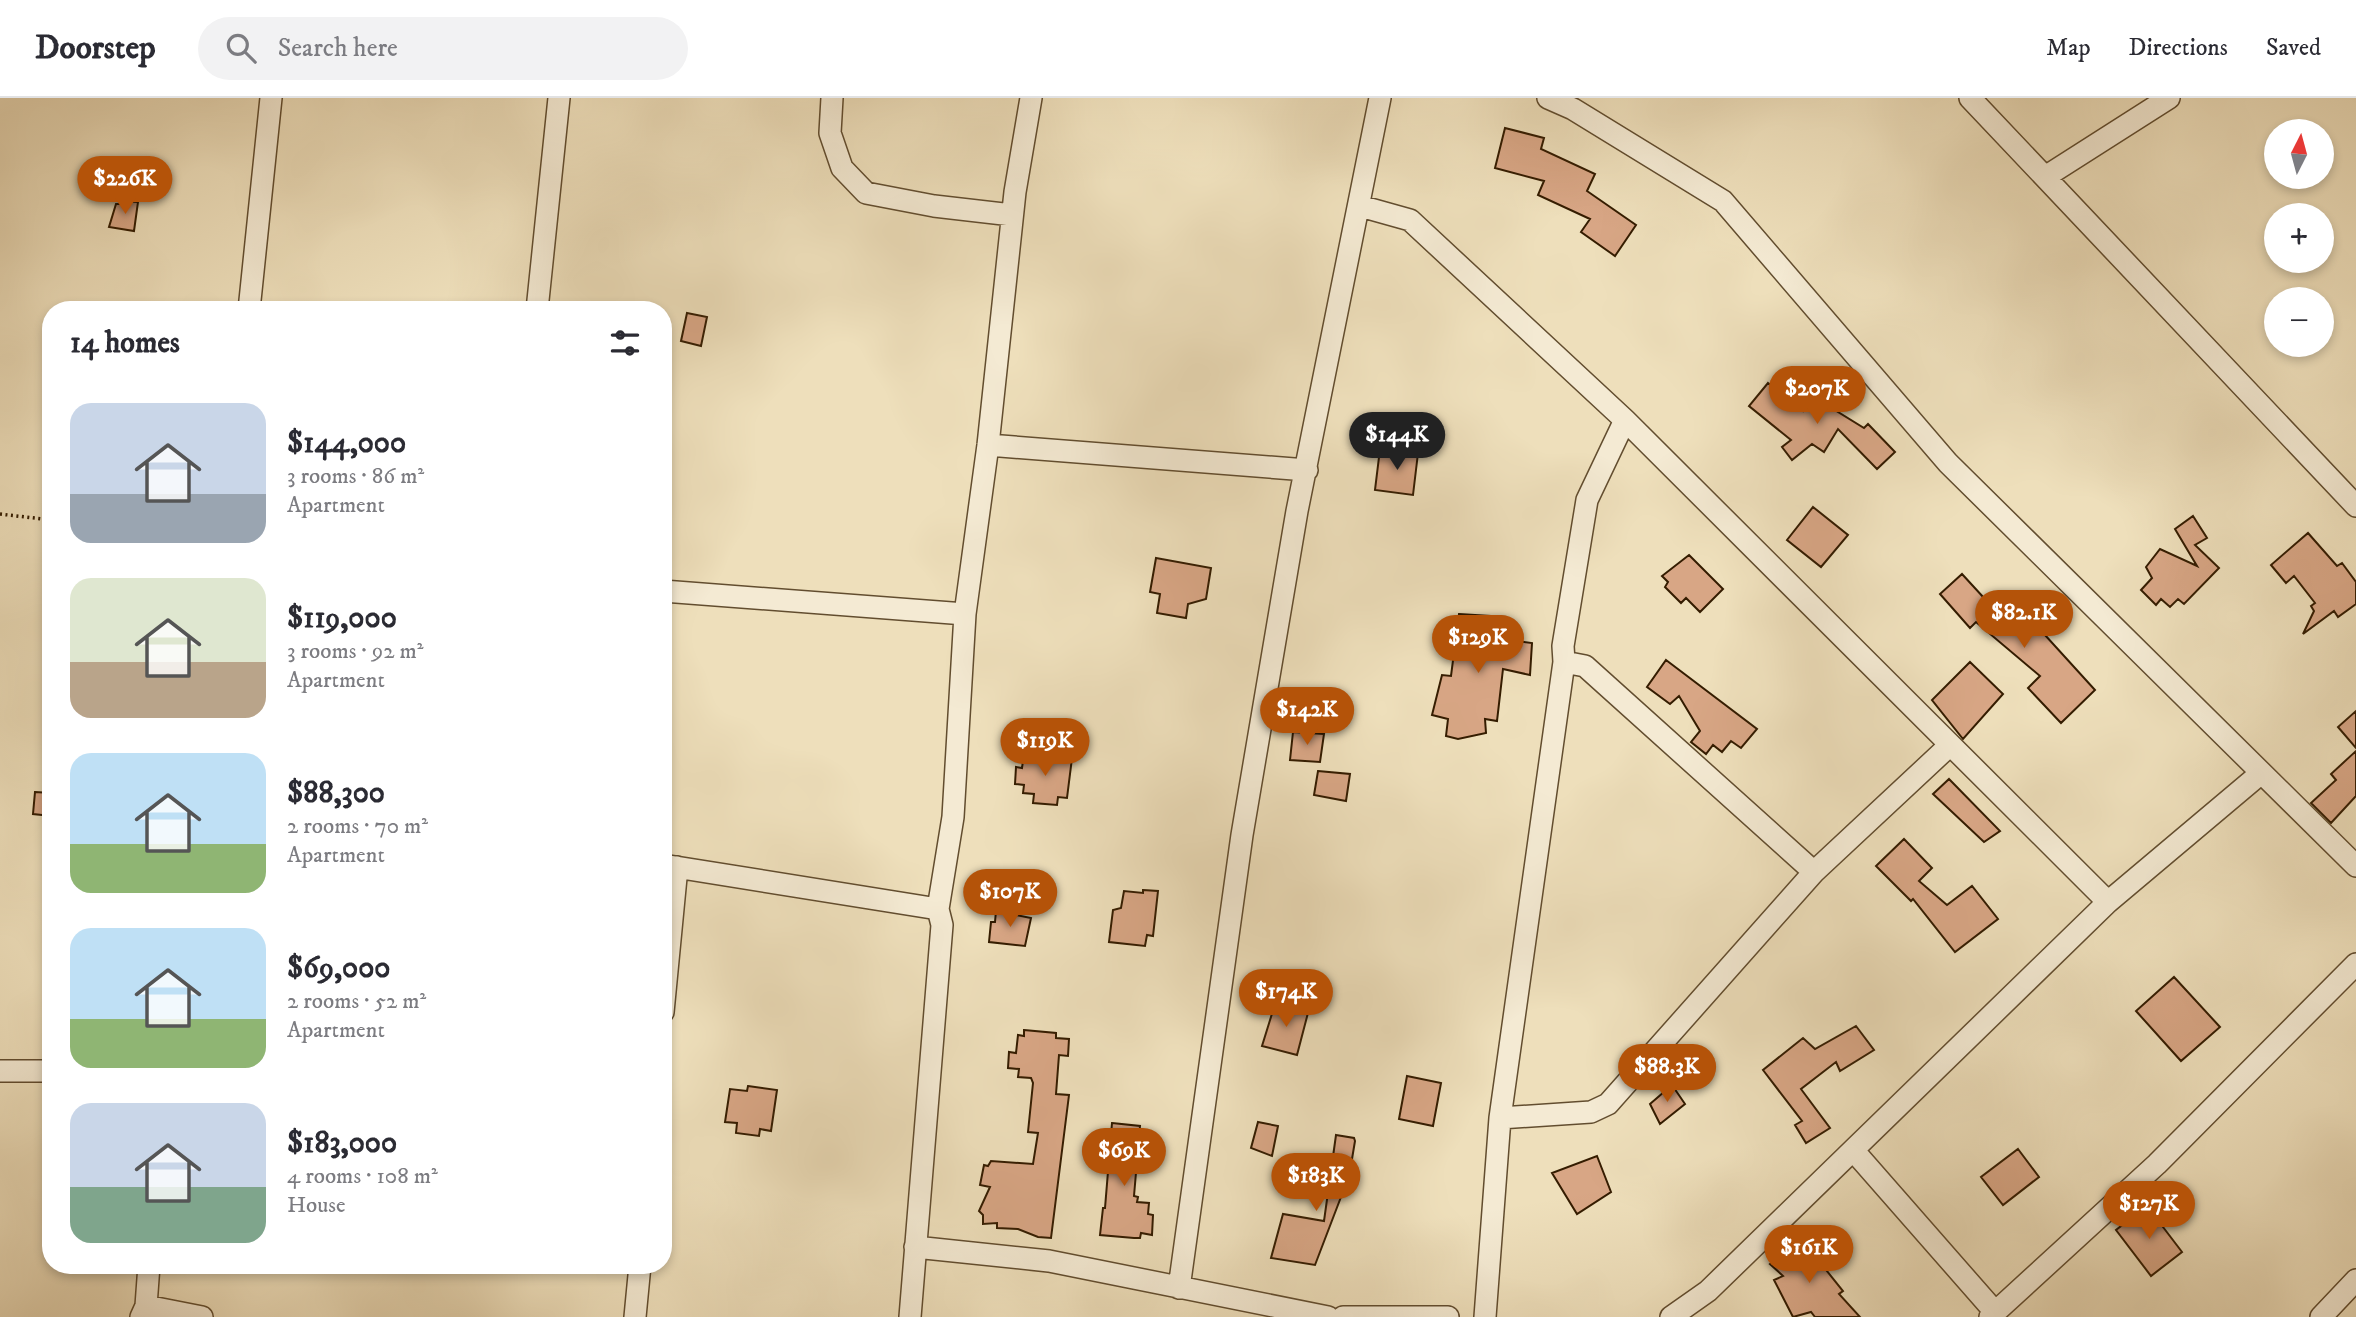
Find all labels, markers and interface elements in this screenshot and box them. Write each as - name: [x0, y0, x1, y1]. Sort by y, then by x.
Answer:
- search box: [198, 17, 688, 80]
- text: Doorstep: [35, 28, 156, 69]
- icon: search: [222, 29, 260, 67]
- text: Search here: [278, 32, 398, 65]
- text: Map: [2046, 33, 2091, 63]
- text: Directions: [2129, 33, 2228, 63]
- text: Saved: [2266, 33, 2321, 63]
- north arrow: [2264, 119, 2334, 189]
- map controls: [2264, 119, 2334, 357]
- pin: $226K: [76, 156, 174, 216]
- text: $226K: [93, 164, 157, 193]
- button: +: [2264, 203, 2334, 273]
- button: −: [2264, 287, 2334, 357]
- icon: filters: [606, 324, 644, 362]
- text: 14 homes: [70, 325, 180, 362]
- pin: $207K: [1768, 366, 1866, 426]
- text: $207K: [1785, 374, 1849, 403]
- pin: $144K: [1348, 412, 1446, 472]
- text: $144K: [1365, 420, 1429, 449]
- text: $144,000: [287, 425, 406, 462]
- icon: home: [126, 431, 210, 515]
- text: 3 rooms · 86 m²: [287, 462, 424, 491]
- text: Apartment: [287, 491, 385, 520]
- pin: $82.1K: [1967, 590, 2081, 650]
- text: $82.1K: [1991, 598, 2057, 627]
- text: $119,000: [287, 600, 397, 637]
- icon: home: [126, 606, 210, 690]
- pin: $129K: [1429, 616, 1527, 675]
- text: $129K: [1448, 623, 1508, 652]
- text: 3 rooms · 92 m²: [287, 637, 424, 666]
- text: Apartment: [287, 666, 385, 695]
- pin: $142K: [1258, 688, 1356, 747]
- text: $142K: [1276, 695, 1338, 724]
- pin: $119K: [996, 718, 1094, 778]
- text: $119K: [1016, 726, 1074, 755]
- text: $88,300: [287, 775, 385, 812]
- icon: home: [126, 781, 210, 865]
- text: 2 rooms · 70 m²: [287, 812, 428, 841]
- text: Apartment: [287, 841, 385, 870]
- pin: $107K: [961, 870, 1059, 929]
- text: $107K: [979, 877, 1041, 906]
- text: $69,000: [287, 950, 390, 987]
- icon: home: [126, 956, 210, 1040]
- pin: $174K: [1237, 970, 1335, 1029]
- text: $174K: [1255, 977, 1317, 1006]
- text: 2 rooms · 52 m²: [287, 987, 426, 1016]
- text: Apartment: [287, 1016, 385, 1045]
- pin: $88.3K: [1610, 1044, 1724, 1104]
- text: $88.3K: [1634, 1052, 1700, 1081]
- text: $183,000: [287, 1125, 397, 1162]
- pin: $69K: [1083, 1128, 1165, 1188]
- icon: home: [126, 1131, 210, 1215]
- text: $69K: [1098, 1136, 1150, 1165]
- pin: $183K: [1267, 1154, 1365, 1213]
- text: $183K: [1287, 1161, 1345, 1190]
- text: 4 rooms · 108 m²: [287, 1162, 438, 1191]
- pin: $127K: [2100, 1182, 2198, 1241]
- text: $127K: [2119, 1189, 2179, 1218]
- text: House: [287, 1191, 345, 1220]
- pin: $161K: [1760, 1226, 1858, 1285]
- text: $161K: [1780, 1233, 1838, 1262]

